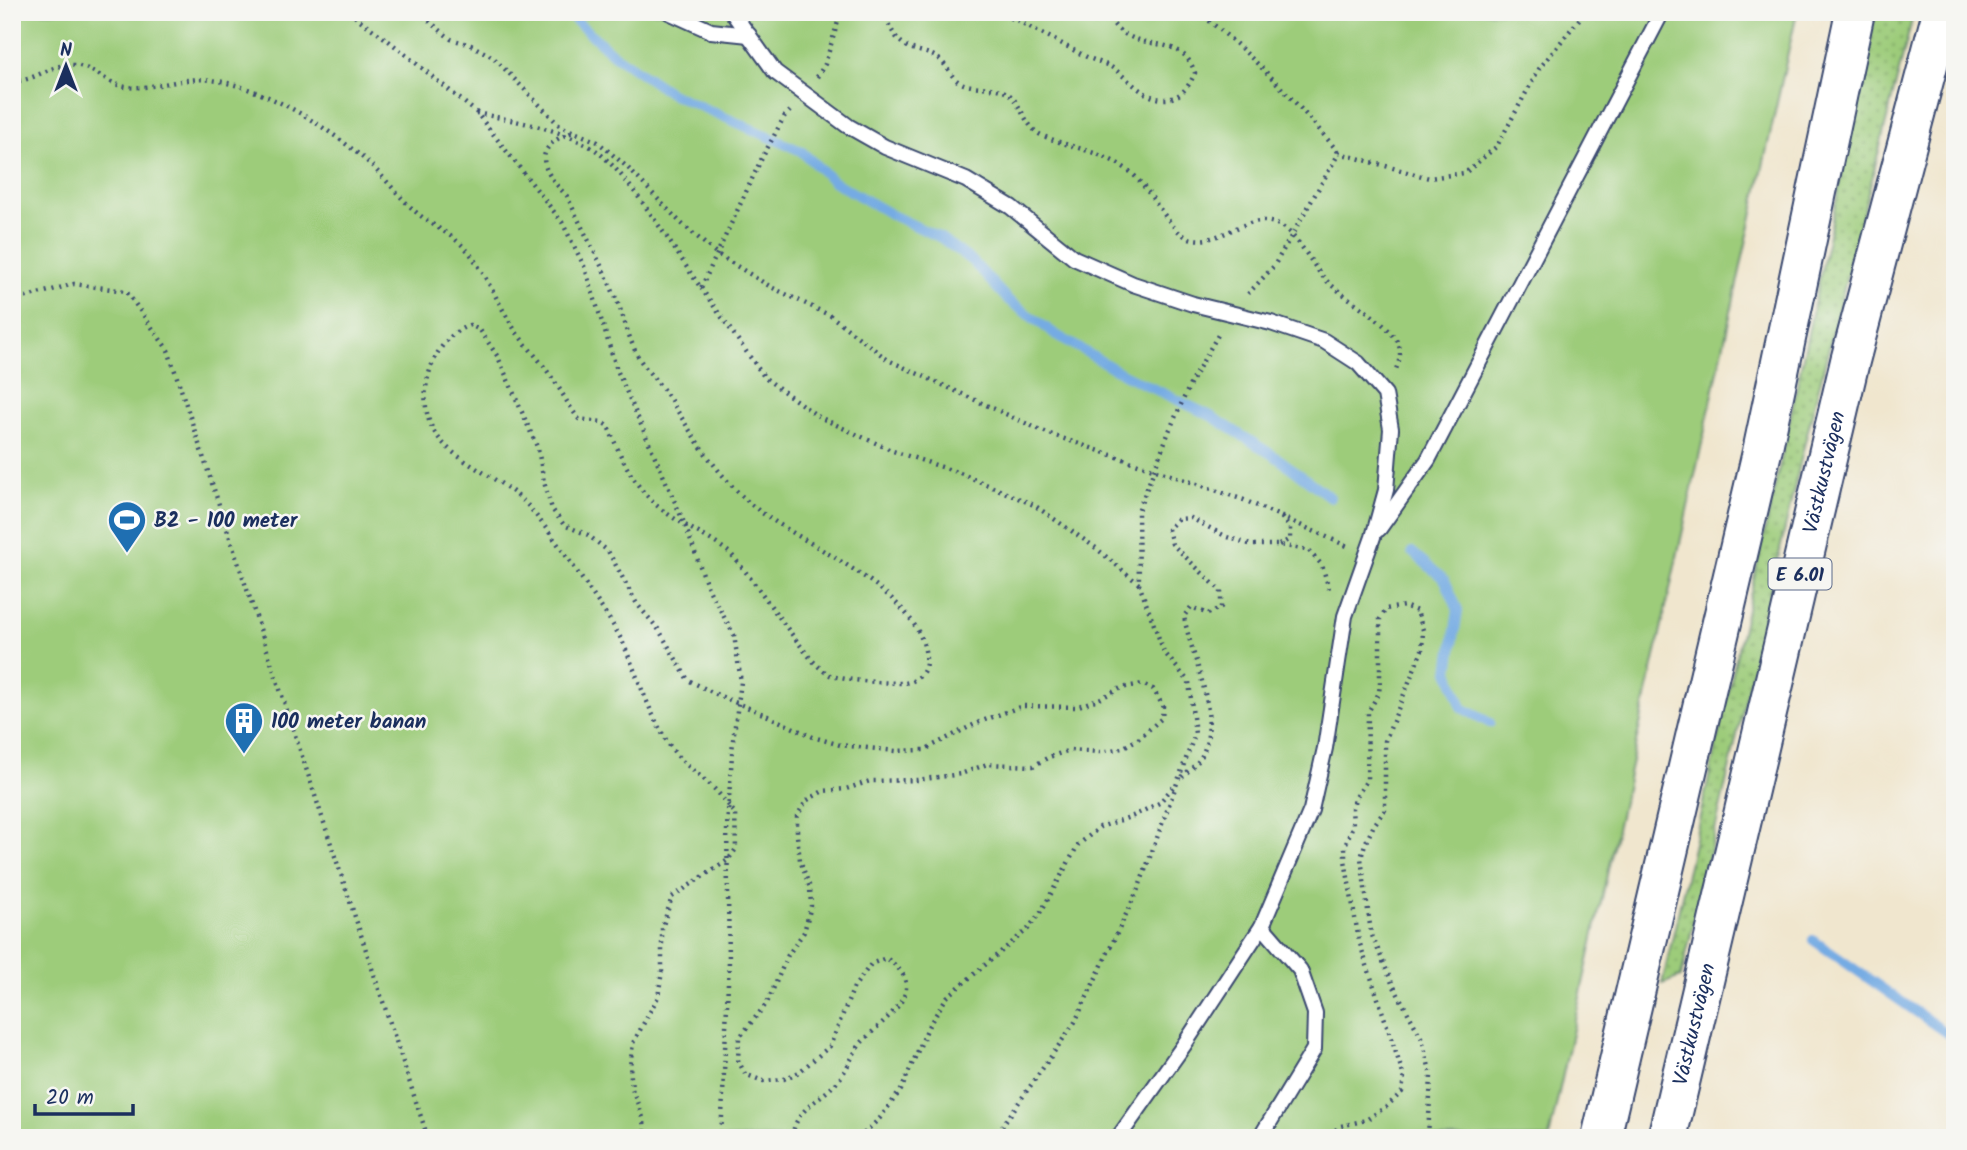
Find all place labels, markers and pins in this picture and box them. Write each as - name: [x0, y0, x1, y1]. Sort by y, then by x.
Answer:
- sports icon: B2 - 100 meter: [106, 499, 148, 554]
- place label: B2 - 100 meter: [154, 505, 299, 538]
- building icon: 100 meter banan: [223, 700, 265, 755]
- place label: 100 meter banan: [271, 706, 426, 739]

